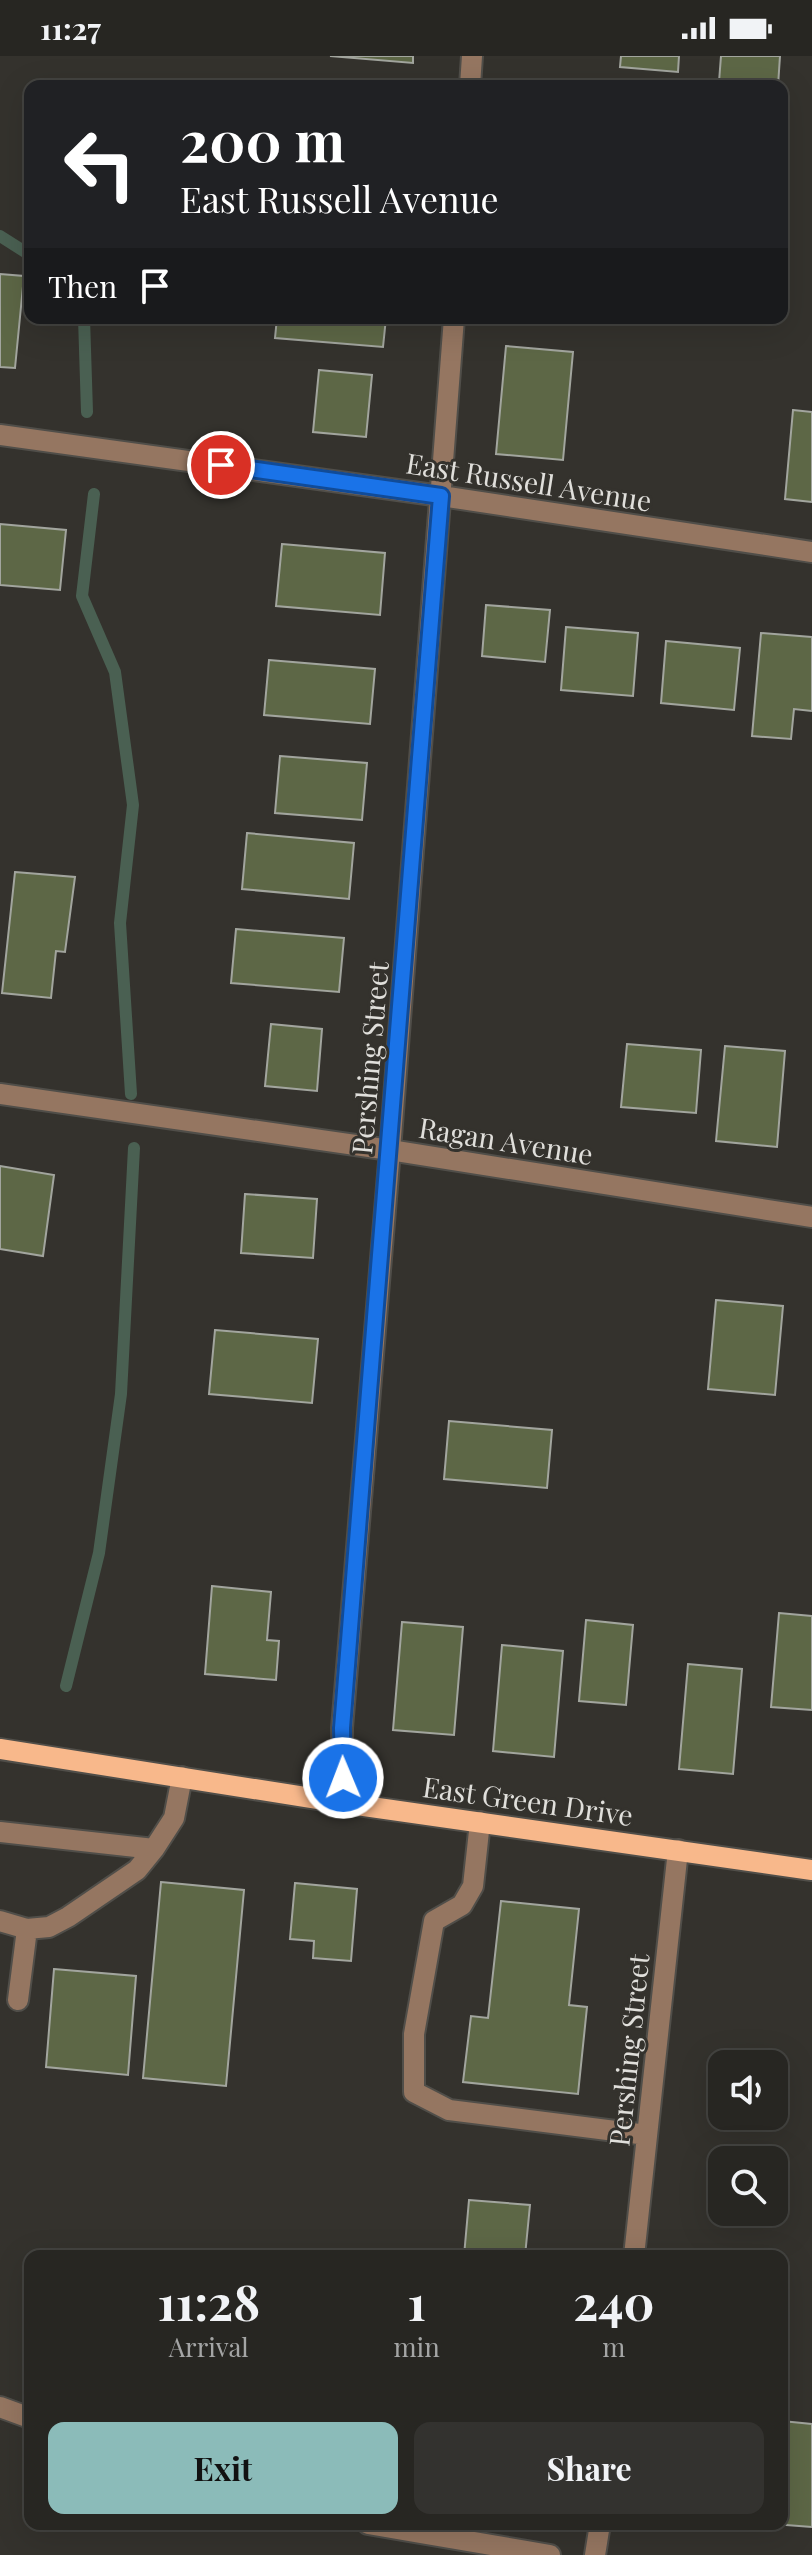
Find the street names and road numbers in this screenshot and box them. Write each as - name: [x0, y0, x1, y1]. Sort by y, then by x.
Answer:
- street label: East Russell Avenue: [404, 443, 654, 519]
- street label: Pershing Street: [342, 959, 396, 1156]
- street label: Ragan Avenue: [416, 1108, 596, 1172]
- street label: East Green Drive: [420, 1767, 636, 1833]
- street label: Pershing Street: [600, 1951, 657, 2148]

